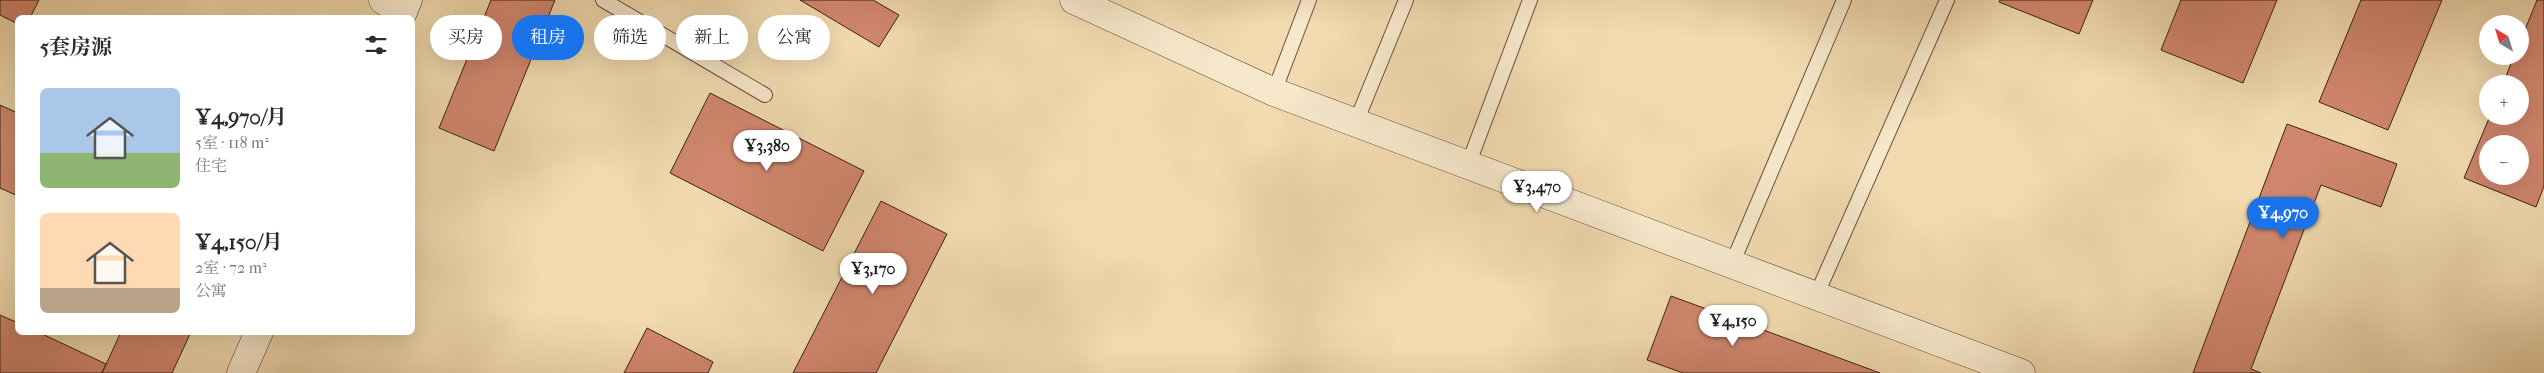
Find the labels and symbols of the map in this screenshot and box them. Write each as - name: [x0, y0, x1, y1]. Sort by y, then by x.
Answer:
- north arrow: [2479, 15, 2529, 65]
- pin: ¥3,380: [726, 130, 808, 172]
- pin: ¥3,470: [1496, 170, 1578, 213]
- pin: ¥4,970: [2242, 196, 2324, 239]
- pin: ¥3,170: [832, 252, 914, 295]
- pin: ¥4,150: [1692, 304, 1774, 347]

